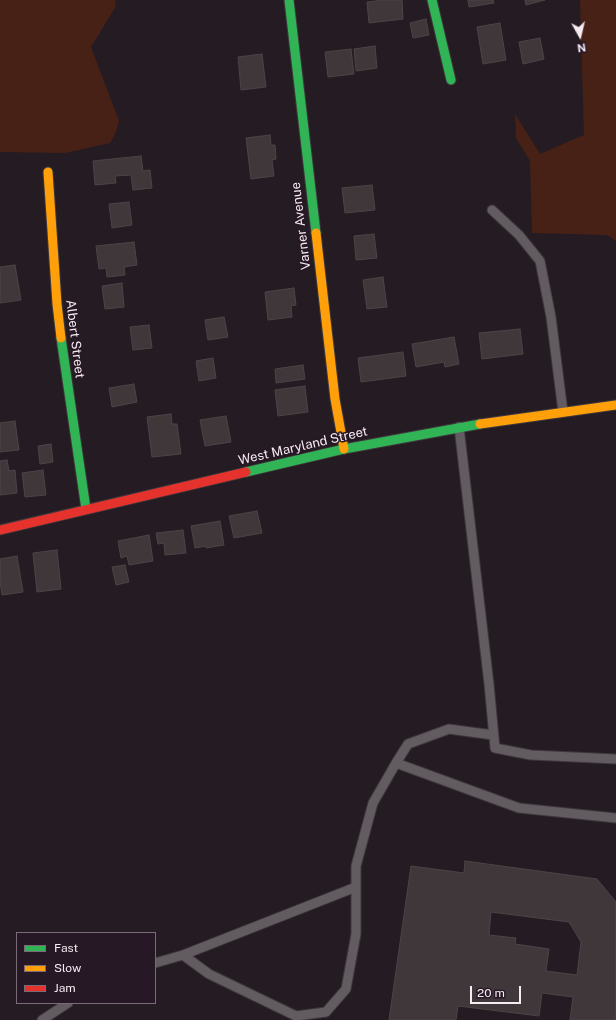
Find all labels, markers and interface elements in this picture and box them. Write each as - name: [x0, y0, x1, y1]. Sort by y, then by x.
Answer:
- north arrow: [560, 16, 600, 56]
- text: N: [577, 41, 587, 54]
- street label: Varner Avenue: [288, 181, 314, 271]
- street label: Albert Street: [62, 299, 88, 379]
- street label: West Maryland Street: [237, 424, 369, 468]
- legend: [16, 932, 156, 1004]
- text: Fast: [54, 941, 78, 955]
- text: Slow: [54, 961, 81, 975]
- scale bar: [472, 978, 523, 1004]
- text: Jam: [54, 981, 76, 995]
- text: 20 m: [477, 986, 505, 1000]

